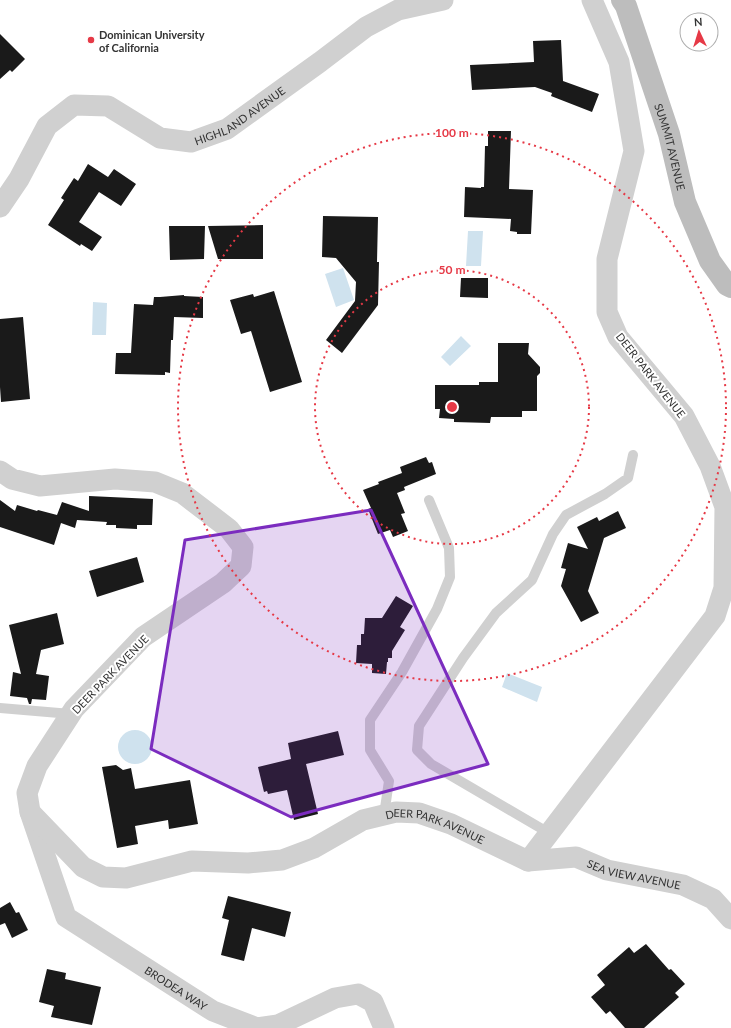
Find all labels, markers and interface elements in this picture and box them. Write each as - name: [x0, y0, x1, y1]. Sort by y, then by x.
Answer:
- north arrow: [679, 12, 719, 52]
- text: N: [694, 15, 703, 28]
- place label: Dominican University of California: [99, 28, 205, 54]
- marker: Dominican University of California: [86, 35, 96, 45]
- street label: HIGHLAND AVENUE: [192, 83, 287, 147]
- street label: SUMMIT AVENUE: [653, 101, 689, 192]
- text: 100 m: [435, 125, 469, 140]
- text: 50 m: [439, 262, 465, 277]
- street label: DEER PARK AVENUE: [614, 330, 688, 420]
- centre of rings: [445, 400, 459, 414]
- street label: DEER PARK AVENUE: [69, 632, 151, 716]
- street label: DEER PARK AVENUE: [384, 805, 487, 846]
- street label: SEA VIEW AVENUE: [585, 856, 682, 891]
- street label: BRODEA WAY: [143, 963, 210, 1012]

